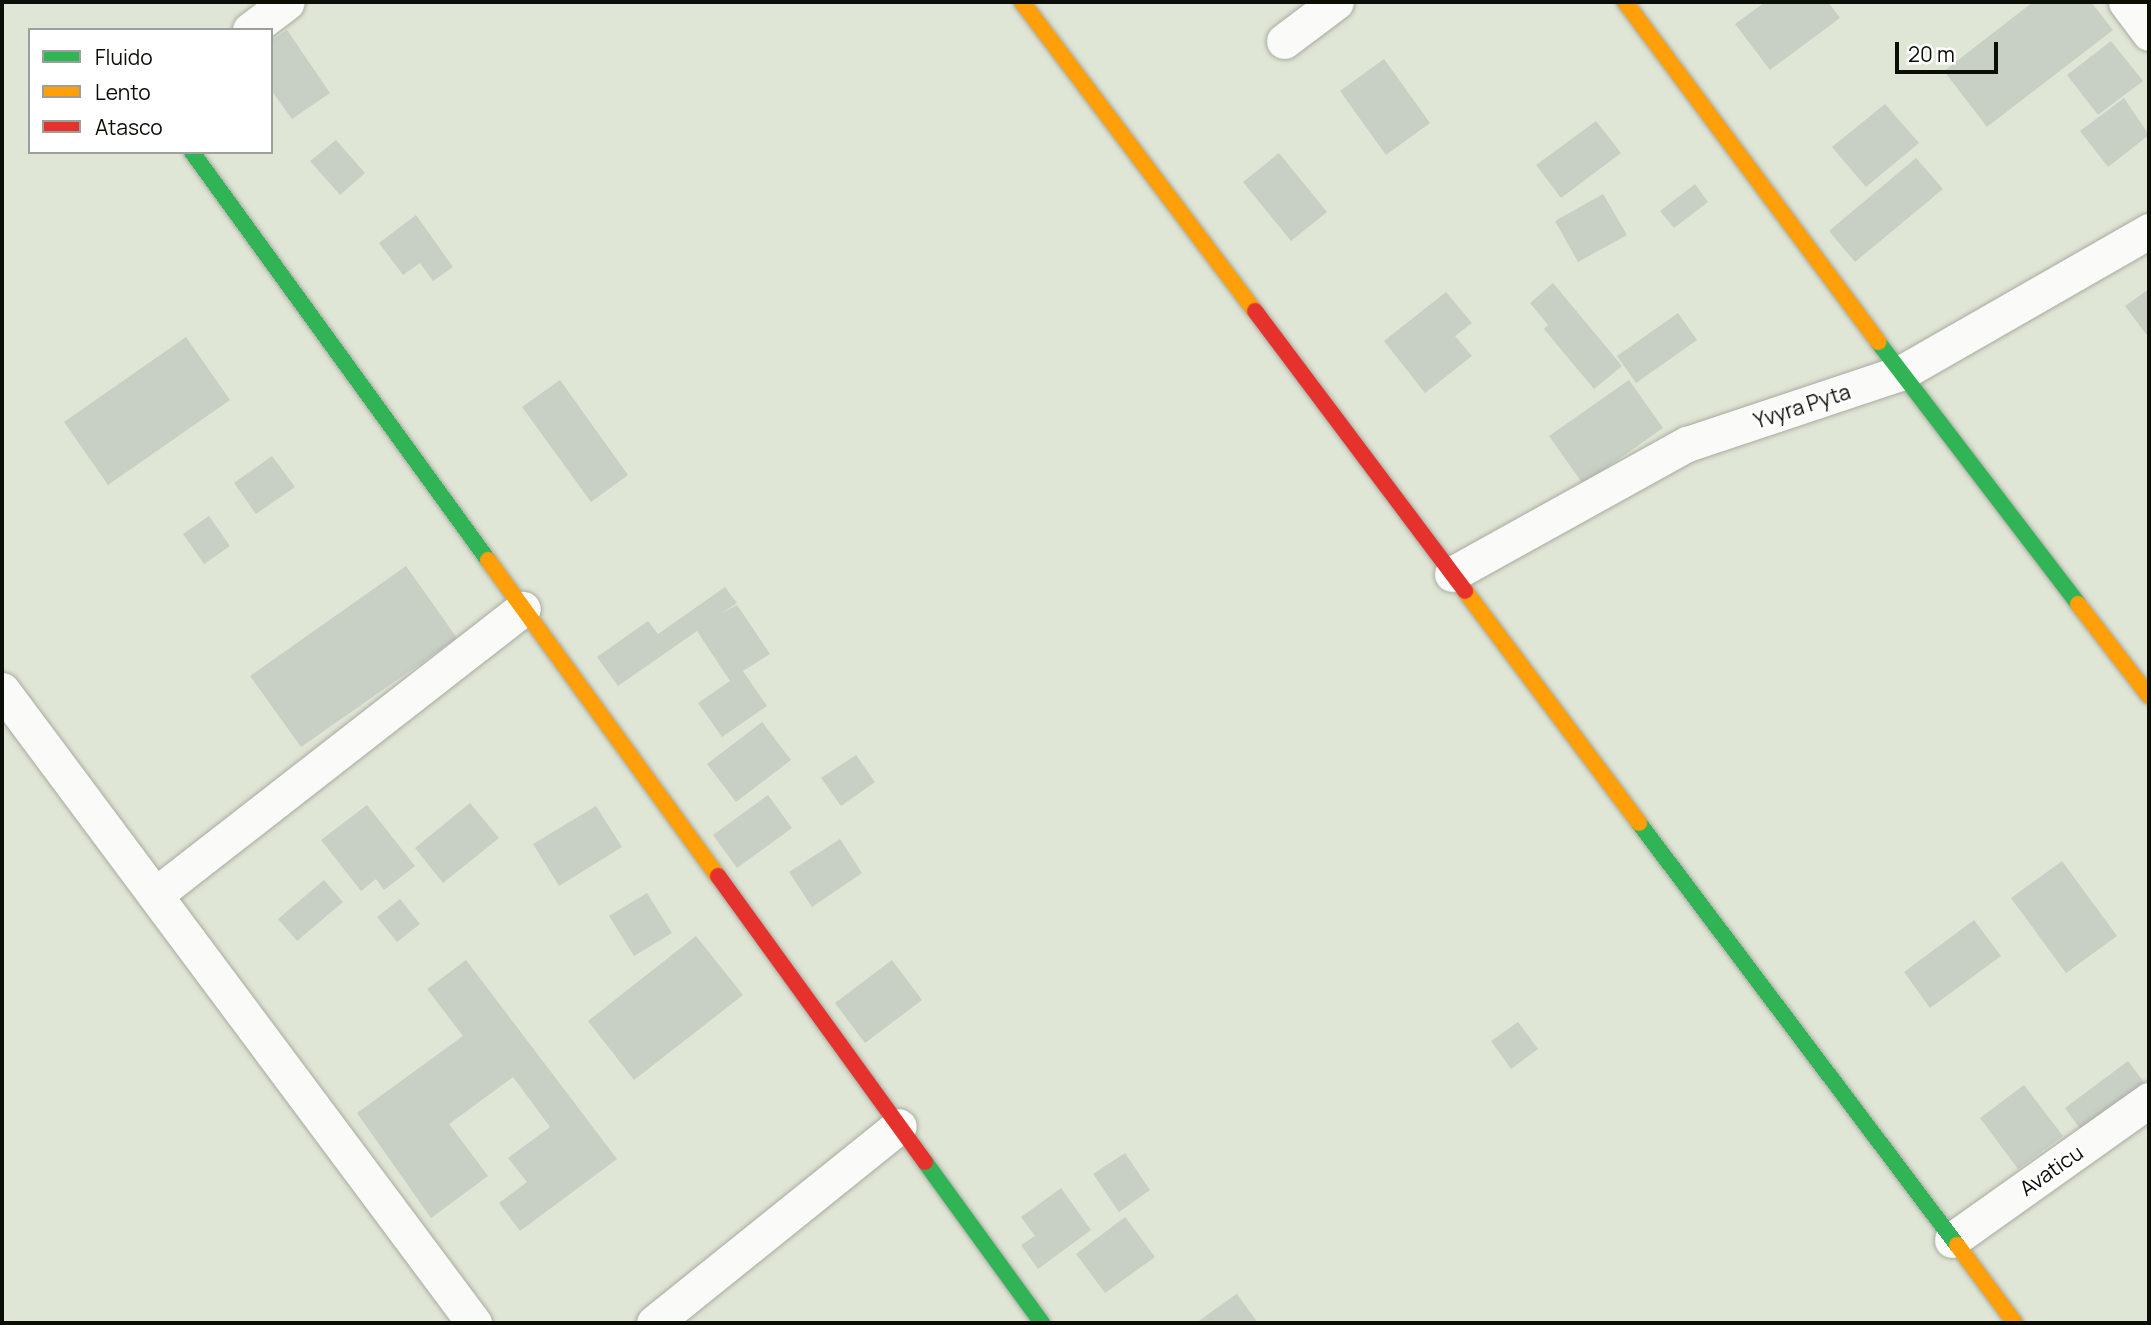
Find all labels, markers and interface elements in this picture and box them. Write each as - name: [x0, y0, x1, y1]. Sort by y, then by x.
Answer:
- legend: [28, 28, 273, 154]
- scale bar: [1899, 28, 2002, 72]
- text: 20 m: [1908, 40, 1955, 68]
- text: Fluido: [95, 43, 153, 71]
- text: Lento: [95, 78, 151, 106]
- text: Atasco: [95, 113, 163, 141]
- street label: Yvyra Pyta: [1750, 379, 1854, 433]
- street label: Avaticu: [2014, 1139, 2088, 1201]

